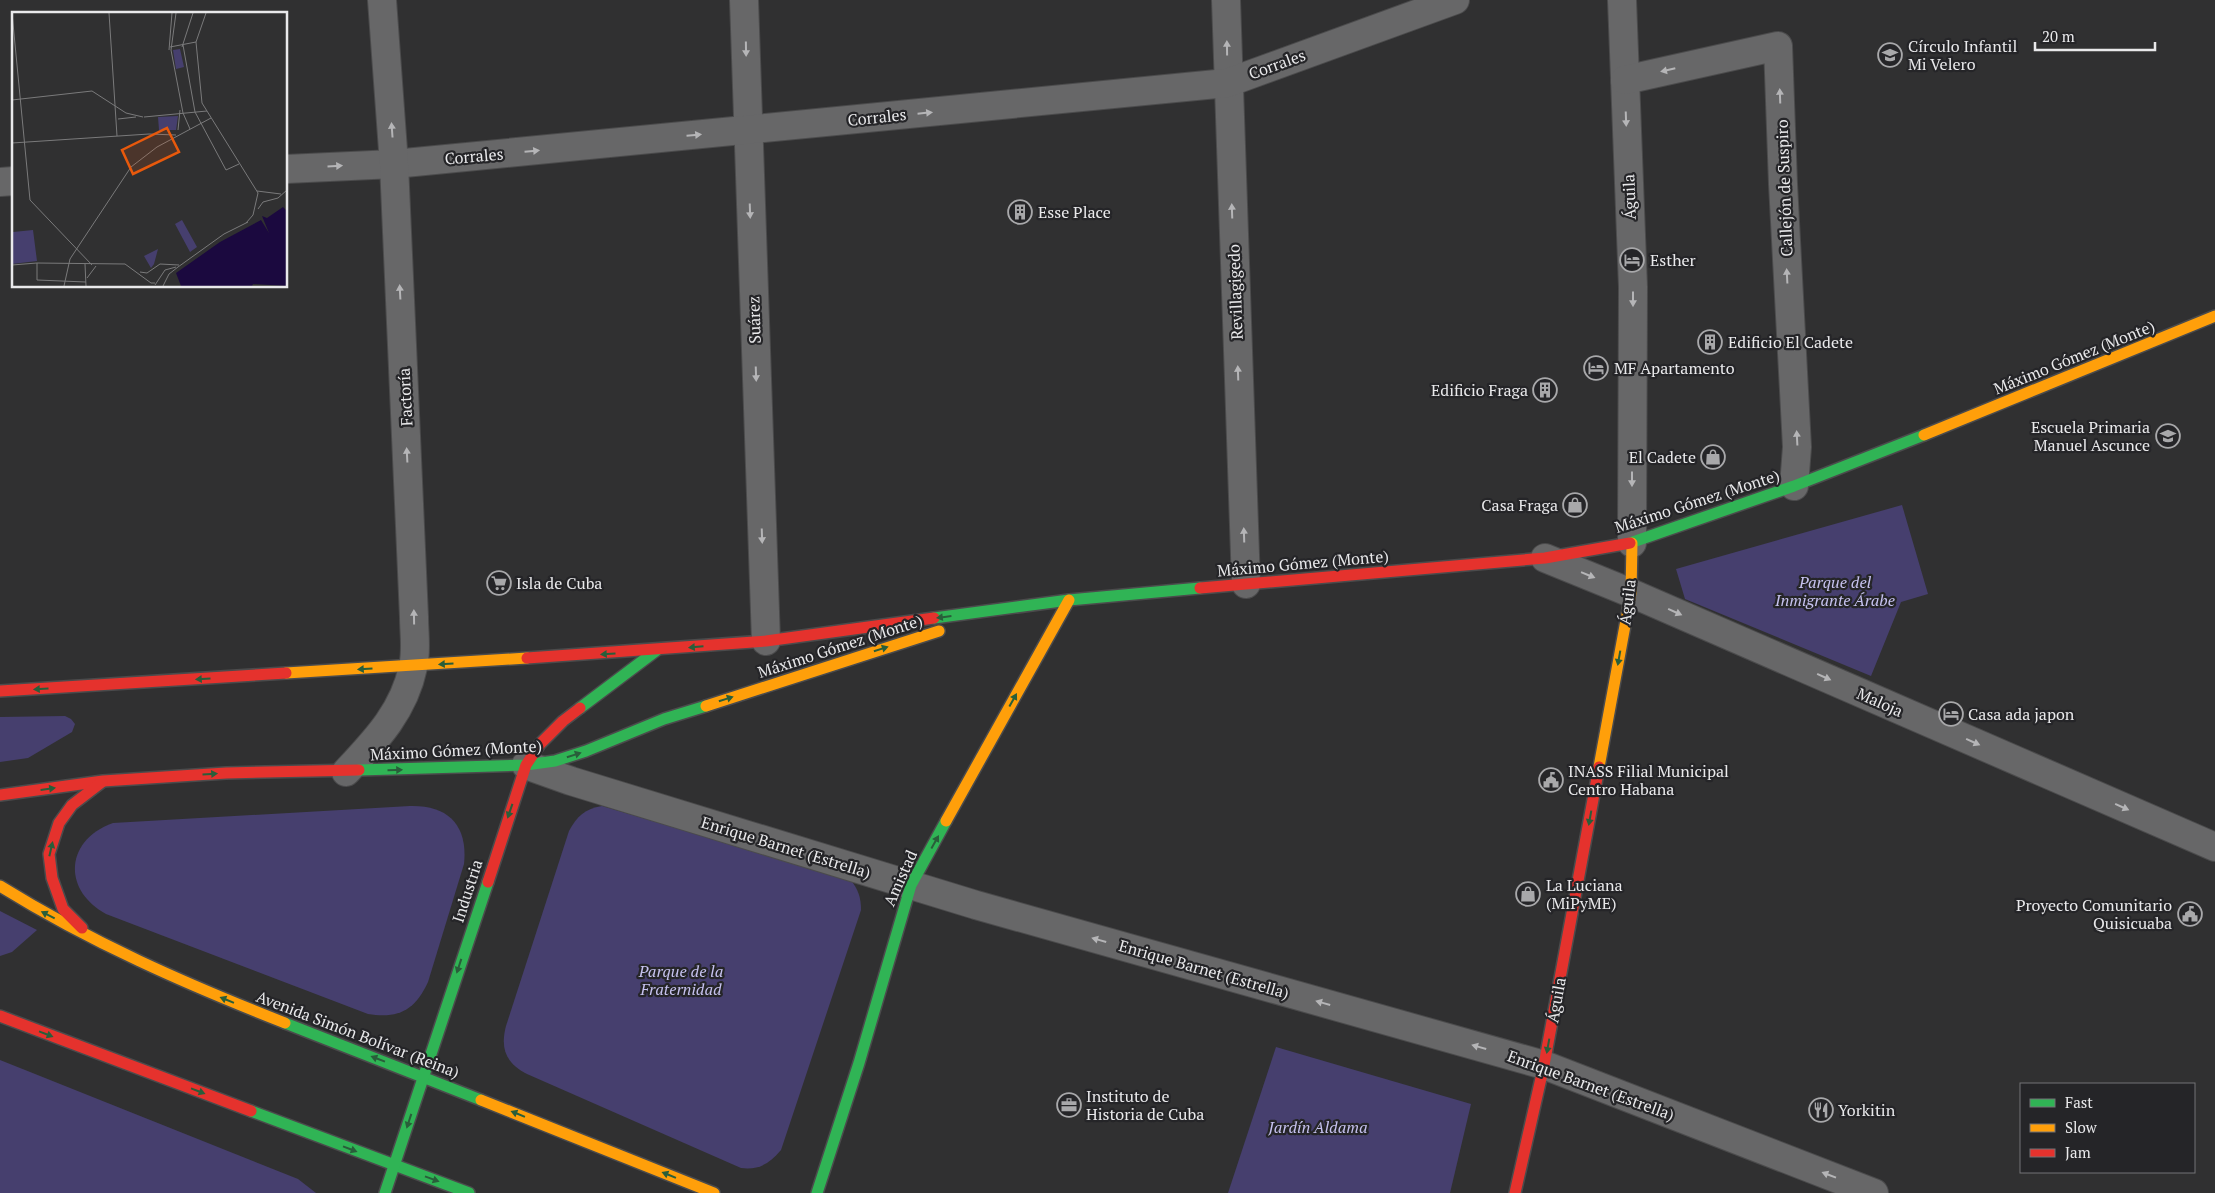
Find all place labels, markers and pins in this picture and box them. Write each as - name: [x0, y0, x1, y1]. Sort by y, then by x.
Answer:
- place label: Círculo Infantil Mi Velero: [1908, 35, 2017, 75]
- school or university icon: Círculo Infantil Mi Velero: [1877, 42, 1903, 68]
- building icon: Esse Place: [1007, 199, 1033, 225]
- place label: Esse Place: [1038, 201, 1111, 223]
- hotel icon: Esther: [1619, 247, 1645, 273]
- place label: Esther: [1650, 249, 1697, 271]
- building icon: Edificio El Cadete: [1697, 329, 1723, 355]
- place label: Edificio El Cadete: [1728, 331, 1853, 353]
- hotel icon: MF Apartamento: [1583, 355, 1609, 381]
- place label: MF Apartamento: [1614, 357, 1735, 379]
- building icon: Edificio Fraga: [1532, 377, 1558, 403]
- place label: Edificio Fraga: [1431, 379, 1528, 401]
- place label: Escuela Primaria Manuel Ascunce: [2031, 416, 2150, 456]
- school or university icon: Escuela Primaria Manuel Ascunce: [2155, 423, 2181, 449]
- shop icon: El Cadete: [1700, 444, 1726, 470]
- place label: El Cadete: [1629, 446, 1696, 468]
- shop icon: Casa Fraga: [1562, 492, 1588, 518]
- place label: Casa Fraga: [1481, 494, 1558, 516]
- supermarket icon: Isla de Cuba: [486, 570, 512, 596]
- place label: Isla de Cuba: [516, 572, 602, 594]
- hotel icon: Casa ada japon: [1938, 701, 1964, 727]
- place label: Casa ada japon: [1968, 703, 2075, 725]
- place label: INASS Filial Municipal Centro Habana: [1568, 760, 1729, 800]
- public building icon: INASS Filial Municipal Centro Habana: [1538, 767, 1564, 793]
- place label: La Luciana (MiPyME): [1546, 874, 1623, 914]
- shop icon: La Luciana (MiPyME): [1515, 881, 1541, 907]
- place label: Proyecto Comunitario Quisicuaba: [2016, 894, 2172, 934]
- public building icon: Proyecto Comunitario Quisicuaba: [2177, 901, 2203, 927]
- place label: Instituto de Historia de Cuba: [1086, 1085, 1204, 1125]
- office icon: Instituto de Historia de Cuba: [1056, 1092, 1082, 1118]
- restaurant icon: Yorkitin: [1808, 1097, 1834, 1123]
- place label: Yorkitin: [1838, 1099, 1896, 1121]

